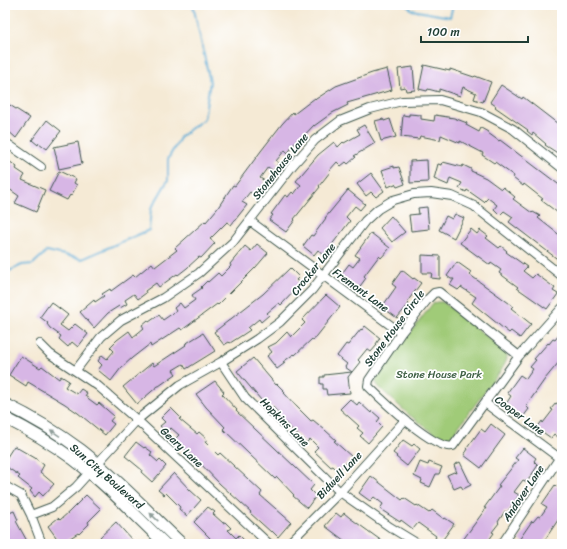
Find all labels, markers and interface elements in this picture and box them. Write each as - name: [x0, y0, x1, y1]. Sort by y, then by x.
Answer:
- scale bar: [421, 18, 528, 44]
- text: 100 m: [427, 21, 460, 43]
- street label: Stonehouse Lane: [247, 128, 314, 204]
- street label: Crocker Lane: [286, 238, 341, 300]
- street label: Fremont Lane: [328, 263, 393, 318]
- street label: Stone House Circle: [359, 285, 430, 371]
- park label: Stone House Park: [396, 365, 482, 384]
- street label: Cooper Lane: [490, 390, 549, 441]
- street label: Hopkins Lane: [255, 393, 314, 452]
- street label: Geary Lane: [156, 422, 208, 473]
- one-way arrow: [50, 429, 60, 437]
- street label: Sun City Boulevard: [65, 439, 149, 515]
- street label: Bidwell Lane: [312, 447, 367, 504]
- street label: Andover Lane: [497, 461, 550, 526]
- one-way arrow: [149, 512, 159, 522]

